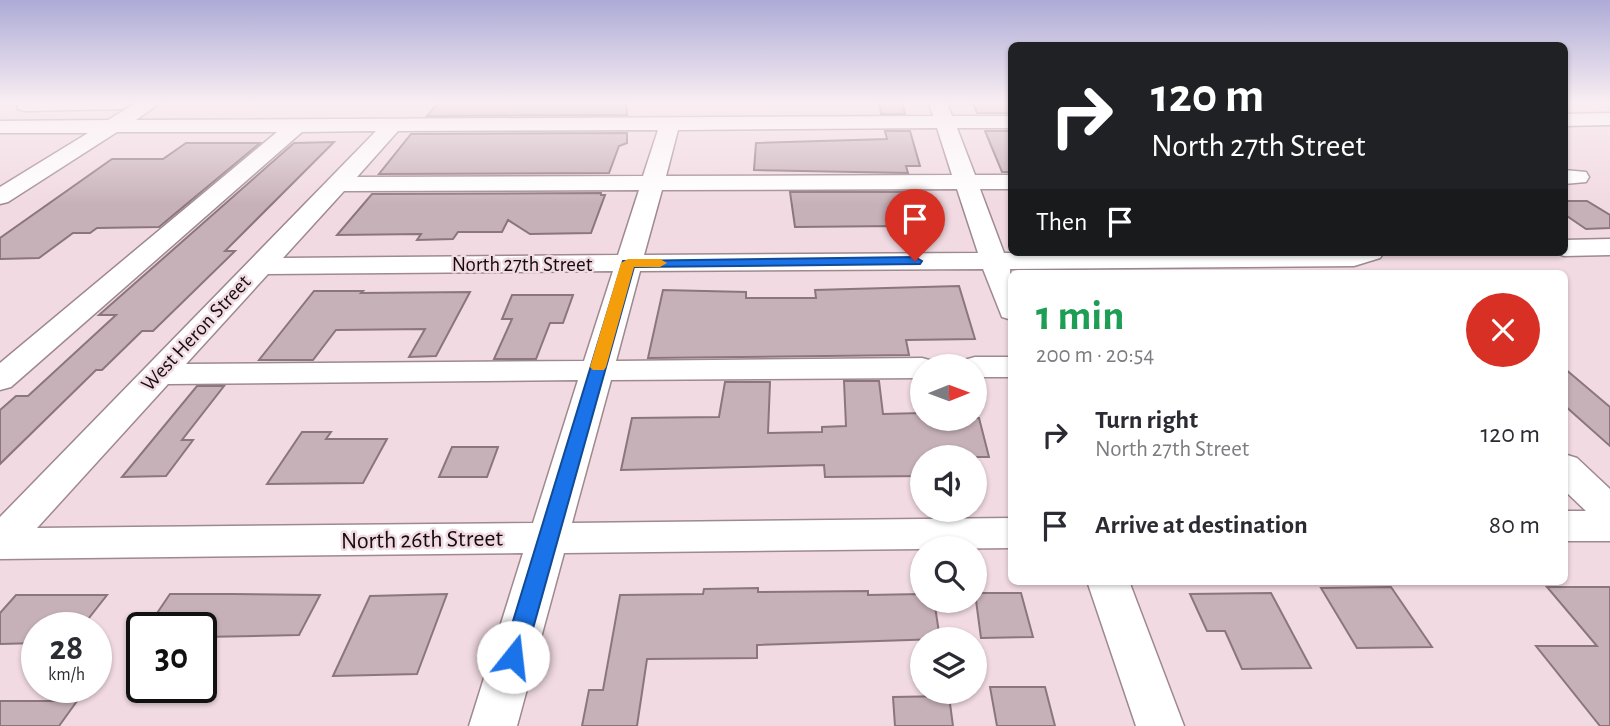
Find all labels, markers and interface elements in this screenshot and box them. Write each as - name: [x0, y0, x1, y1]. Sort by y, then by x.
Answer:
- icon: right: [1036, 70, 1127, 161]
- text: 120 m: [1151, 72, 1264, 121]
- text: North 27th Street: [1151, 130, 1365, 162]
- pin: [885, 189, 945, 261]
- icon: arrive: [896, 200, 934, 238]
- icon: arrive: [1101, 203, 1139, 241]
- text: Then: [1036, 209, 1087, 235]
- street label: North 27th Street: [452, 254, 593, 275]
- street label: West Heron Street: [137, 271, 255, 395]
- button: close: [1466, 293, 1540, 367]
- text: 1 min: [1036, 295, 1125, 337]
- text: 200 m · 20:54: [1036, 344, 1154, 367]
- north arrow: [910, 354, 987, 430]
- map controls: [910, 354, 987, 704]
- text: Turn right: [1095, 407, 1198, 433]
- icon: right: [1036, 416, 1074, 454]
- text: 120 m: [1480, 421, 1540, 447]
- text: North 27th Street: [1095, 438, 1249, 461]
- button: sound: [910, 445, 987, 522]
- icon: arrive: [1036, 507, 1074, 545]
- text: Arrive at destination: [1095, 512, 1308, 538]
- text: 80 m: [1489, 512, 1540, 538]
- street label: North 26th Street: [341, 527, 504, 553]
- button: search: [910, 536, 987, 613]
- speed limit sign: 30: [126, 612, 217, 703]
- position arrow: [476, 620, 550, 694]
- button: layers: [910, 627, 987, 704]
- text: 28: [50, 631, 83, 666]
- text: km/h: [48, 666, 85, 684]

